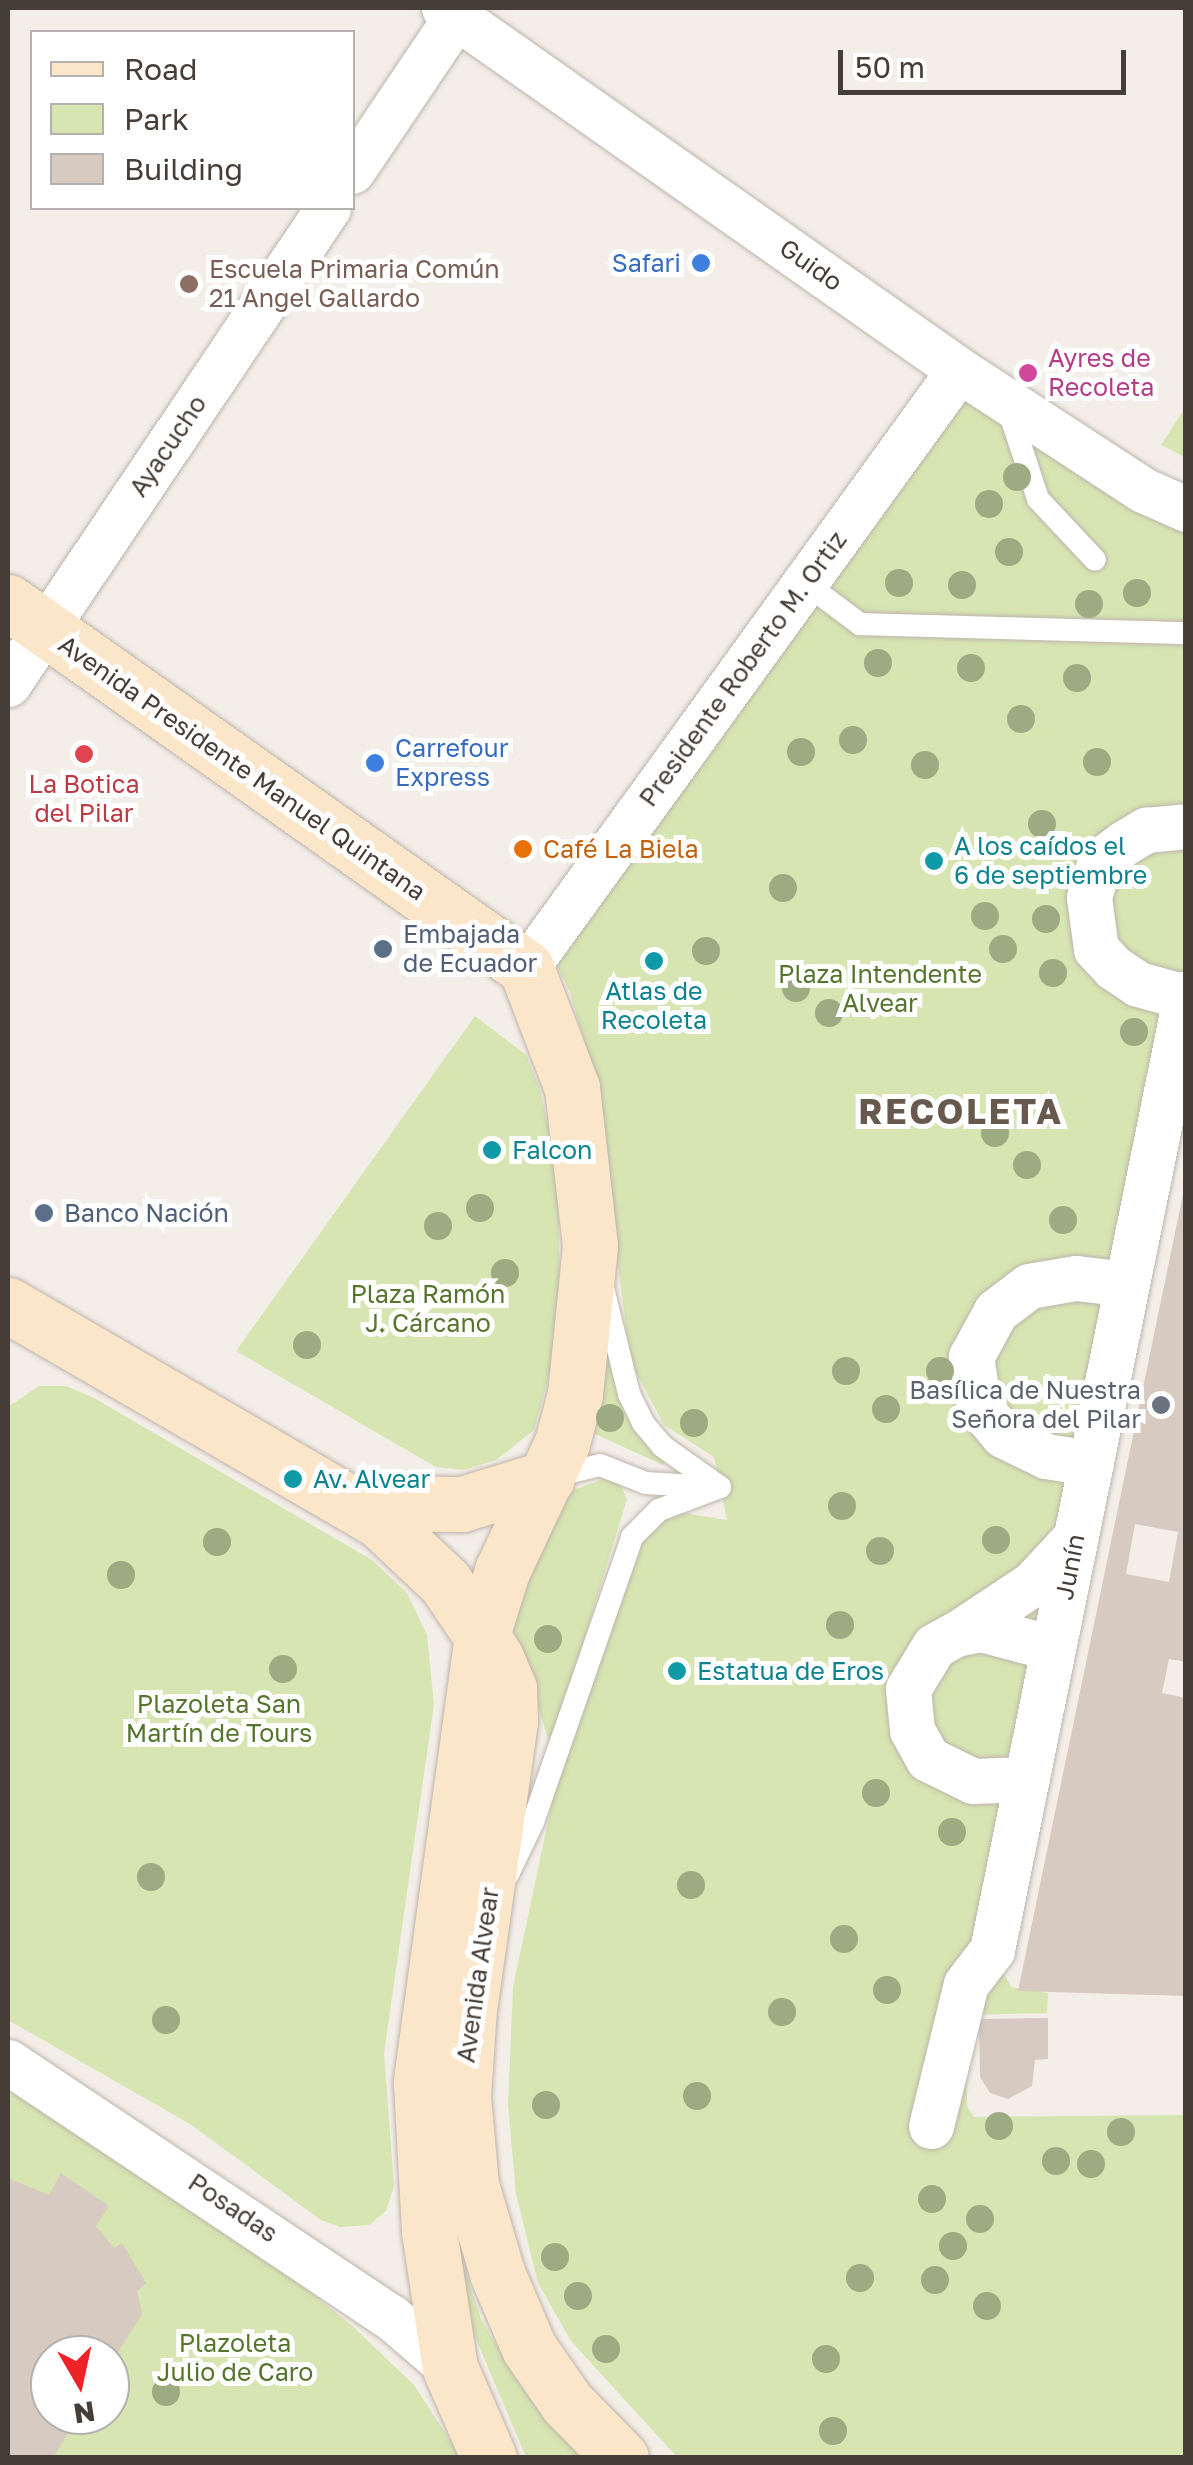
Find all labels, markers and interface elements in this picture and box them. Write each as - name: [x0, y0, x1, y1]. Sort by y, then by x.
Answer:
- legend: [30, 30, 355, 210]
- scale bar: [843, 30, 1130, 92]
- text: 50 m: [855, 49, 925, 85]
- text: Road: [124, 51, 198, 87]
- text: Park: [124, 101, 189, 137]
- text: Building: [124, 151, 243, 187]
- street label: Guido: [774, 233, 848, 297]
- place label: Safari: [612, 248, 681, 278]
- marker: Safari: [690, 252, 712, 274]
- place label: Escuela Primaria Común 21 Angel Gallardo: [209, 255, 500, 314]
- marker: Escuela Primaria Común 21 Angel Gallardo: [178, 273, 200, 295]
- place label: Ayres de Recoleta: [1048, 344, 1154, 403]
- marker: Ayres de Recoleta: [1017, 362, 1039, 384]
- street label: Ayacucho: [123, 390, 213, 502]
- street label: Presidente Roberto M. Ortiz: [633, 526, 853, 812]
- street label: Avenida Presidente Manuel Quintana: [53, 629, 431, 907]
- place label: Carrefour Express: [395, 734, 508, 793]
- marker: La Botica del Pilar: [73, 743, 95, 765]
- marker: Carrefour Express: [364, 752, 386, 774]
- place label: La Botica del Pilar: [28, 770, 140, 829]
- place label: A los caídos el 6 de septiembre: [954, 832, 1147, 891]
- place label: Café La Biela: [543, 834, 699, 864]
- marker: Café La Biela: [512, 838, 534, 860]
- marker: A los caídos el 6 de septiembre: [923, 850, 945, 872]
- place label: Embajada de Ecuador: [403, 920, 537, 979]
- marker: Embajada de Ecuador: [372, 938, 394, 960]
- marker: Atlas de Recoleta: [643, 950, 665, 972]
- park label: Plaza Intendente Alvear: [778, 960, 982, 1019]
- place label: Atlas de Recoleta: [601, 977, 707, 1036]
- district label: RECOLETA: [858, 1090, 1064, 1132]
- place label: Falcon: [512, 1135, 592, 1165]
- marker: Falcon: [481, 1139, 503, 1161]
- place label: Banco Nación: [64, 1198, 229, 1228]
- marker: Banco Nación: [33, 1202, 55, 1224]
- park label: Plaza Ramón J. Cárcano: [351, 1280, 505, 1339]
- place label: Basílica de Nuestra Señora del Pilar: [909, 1376, 1141, 1435]
- marker: Basílica de Nuestra Señora del Pilar: [1150, 1394, 1172, 1416]
- place label: Av. Alvear: [313, 1464, 430, 1494]
- marker: Av. Alvear: [282, 1468, 304, 1490]
- street label: Junín: [1049, 1532, 1091, 1602]
- place label: Estatua de Eros: [697, 1656, 884, 1686]
- marker: Estatua de Eros: [666, 1660, 688, 1682]
- park label: Plazoleta San Martín de Tours: [126, 1690, 312, 1749]
- street label: Avenida Alvear: [451, 1885, 505, 2065]
- street label: Posadas: [183, 2167, 283, 2249]
- park label: Plazoleta Julio de Caro: [157, 2329, 313, 2388]
- north arrow: [30, 2335, 130, 2435]
- text: N: [71, 2395, 98, 2431]

